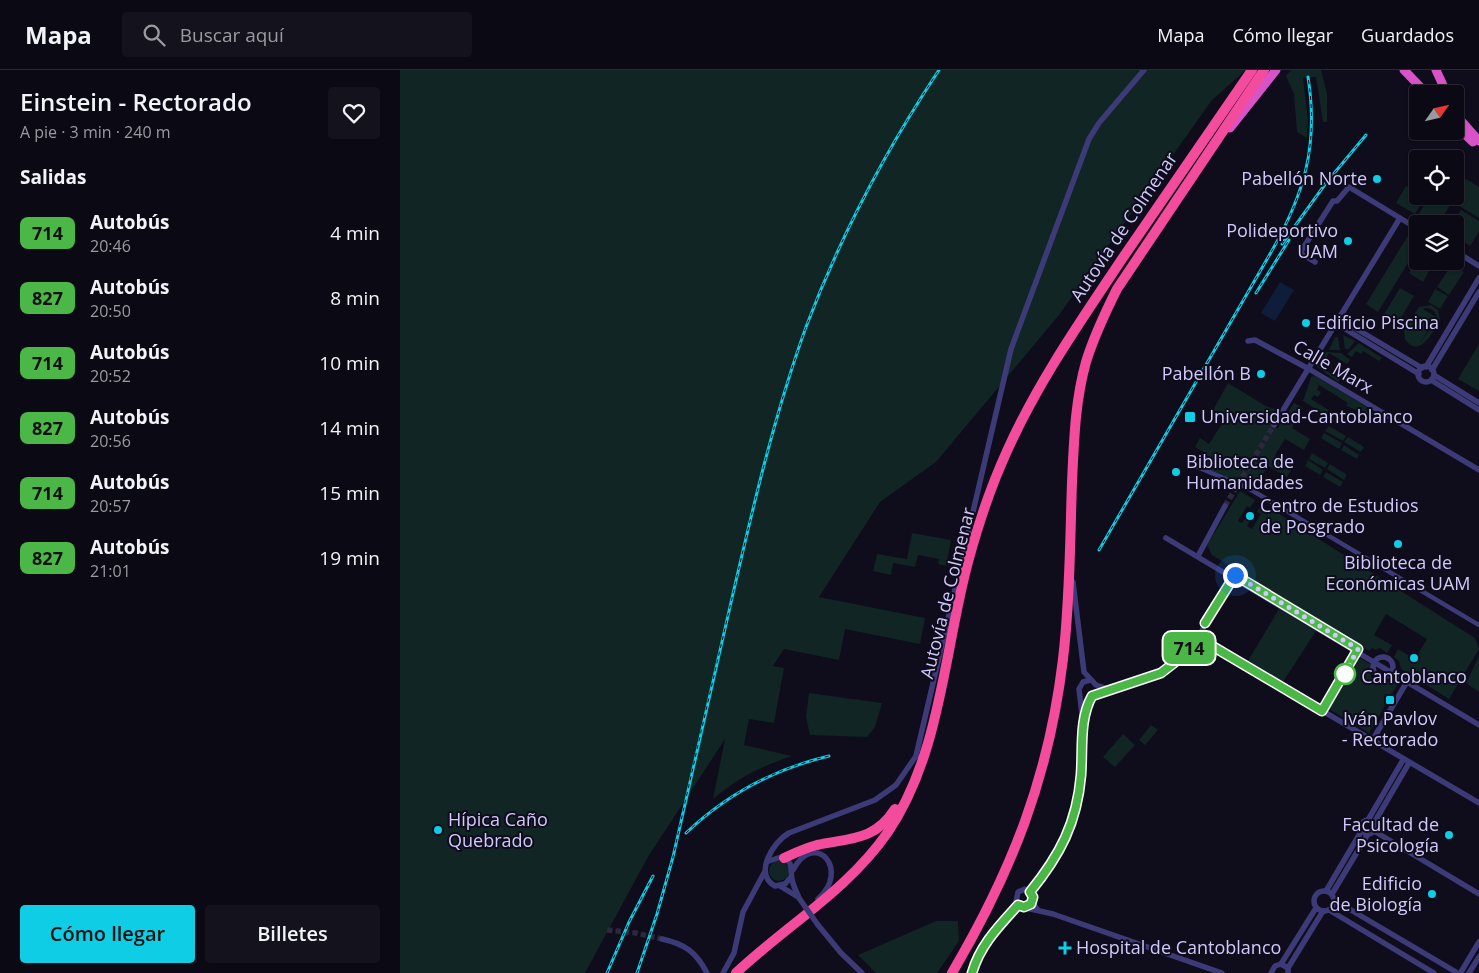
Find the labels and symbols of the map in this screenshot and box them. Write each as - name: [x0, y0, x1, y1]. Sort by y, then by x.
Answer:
- north arrow: [1409, 85, 1464, 140]
- street label: Autovía de Colmenar: [1064, 146, 1183, 306]
- place label: Pabellón Norte: [1241, 166, 1367, 190]
- marker: Pabellón Norte: [1371, 173, 1383, 185]
- place label: Polideportivo UAM: [1226, 218, 1338, 263]
- marker: Polideportivo UAM: [1342, 235, 1354, 247]
- place label: Edificio Piscina: [1316, 310, 1439, 334]
- marker: Edificio Piscina: [1300, 317, 1312, 329]
- street label: Calle Marx: [1289, 334, 1378, 399]
- place label: Pabellón B: [1162, 361, 1251, 385]
- marker: Pabellón B: [1255, 368, 1267, 380]
- place label: Universidad-Cantoblanco: [1201, 404, 1413, 428]
- marker: Universidad-Cantoblanco: [1183, 410, 1197, 424]
- place label: Biblioteca de Humanidades: [1186, 449, 1303, 494]
- marker: Biblioteca de Humanidades: [1170, 466, 1182, 478]
- place label: Centro de Estudios de Posgrado: [1260, 493, 1419, 538]
- street label: Autovía de Colmenar: [914, 504, 980, 681]
- marker: Centro de Estudios de Posgrado: [1244, 510, 1256, 522]
- marker: Biblioteca de Económicas UAM: [1392, 538, 1404, 550]
- place label: Biblioteca de Económicas UAM: [1325, 550, 1471, 595]
- your location: [1223, 563, 1248, 588]
- line badge: 714: [1160, 632, 1218, 664]
- marker: Cantoblanco: [1408, 652, 1420, 664]
- unlabelled marker: [1334, 663, 1356, 685]
- place label: Cantoblanco: [1361, 664, 1467, 688]
- marker: Iván Pavlov - Rectorado: [1384, 694, 1396, 706]
- place label: Iván Pavlov - Rectorado: [1342, 706, 1438, 751]
- place label: Hípica Caño Quebrado: [448, 807, 548, 852]
- place label: Facultad de Psicología: [1342, 812, 1439, 857]
- marker: Hípica Caño Quebrado: [432, 824, 444, 836]
- marker: Facultad de Psicología: [1443, 829, 1455, 841]
- place label: Edificio de Biología: [1330, 871, 1422, 916]
- marker: Edificio de Biología: [1426, 888, 1438, 900]
- place label: Hospital de Cantoblanco: [1076, 935, 1281, 959]
- marker: Hospital de Cantoblanco: [1058, 941, 1072, 955]

